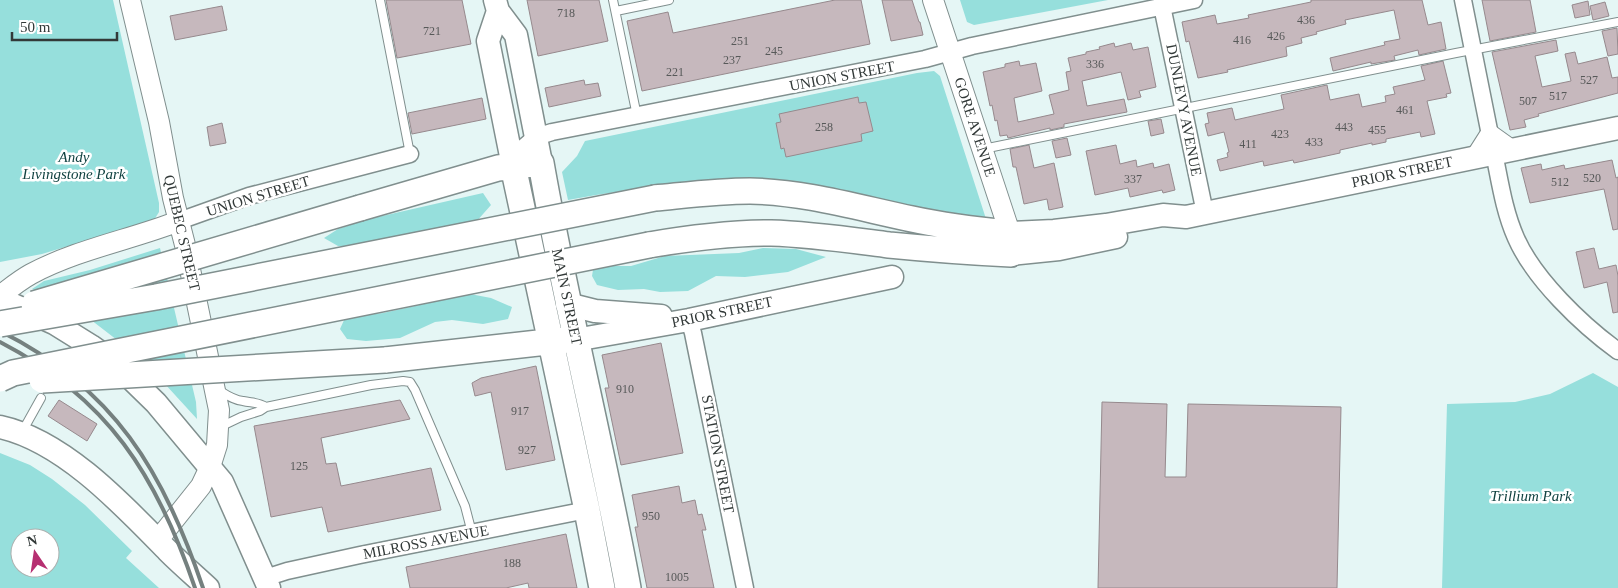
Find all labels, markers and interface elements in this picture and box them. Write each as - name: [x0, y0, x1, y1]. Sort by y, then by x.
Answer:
- house number: 718: [557, 6, 575, 20]
- scale bar: [12, 10, 118, 42]
- house number: 436: [1297, 13, 1315, 27]
- text: 50 m: [20, 19, 51, 35]
- house number: 721: [423, 24, 441, 38]
- house number: 426: [1267, 29, 1285, 43]
- house number: 416: [1233, 33, 1251, 47]
- house number: 251: [731, 34, 749, 48]
- street label: DUNLEVY AVENUE: [1163, 42, 1205, 178]
- house number: 245: [765, 44, 783, 58]
- house number: 237: [723, 53, 741, 67]
- house number: 336: [1086, 57, 1104, 71]
- street label: UNION STREET: [788, 58, 896, 94]
- house number: 221: [666, 65, 684, 79]
- house number: 527: [1580, 73, 1598, 87]
- street label: GORE AVENUE: [951, 75, 999, 179]
- house number: 517: [1549, 89, 1567, 103]
- house number: 507: [1519, 94, 1537, 108]
- house number: 461: [1396, 103, 1414, 117]
- house number: 258: [815, 120, 833, 134]
- house number: 443: [1335, 120, 1353, 134]
- house number: 455: [1368, 123, 1386, 137]
- house number: 423: [1271, 127, 1289, 141]
- house number: 433: [1305, 135, 1323, 149]
- house number: 411: [1239, 137, 1257, 151]
- park label: Andy Livingstone Park: [22, 149, 126, 182]
- street label: PRIOR STREET: [1350, 153, 1454, 191]
- house number: 520: [1583, 171, 1601, 185]
- house number: 337: [1124, 172, 1142, 186]
- street label: QUEBEC STREET: [161, 173, 203, 293]
- street label: UNION STREET: [204, 173, 312, 219]
- house number: 512: [1551, 175, 1569, 189]
- street label: MAIN STREET: [549, 247, 585, 347]
- street label: PRIOR STREET: [670, 293, 774, 331]
- house number: 910: [616, 382, 634, 396]
- street label: STATION STREET: [699, 394, 737, 514]
- house number: 917: [511, 404, 529, 418]
- house number: 927: [518, 443, 536, 457]
- house number: 125: [290, 459, 308, 473]
- park label: Trillium Park: [1490, 488, 1572, 504]
- house number: 950: [642, 509, 660, 523]
- street label: MILROSS AVENUE: [362, 522, 490, 562]
- north arrow: [10, 528, 60, 578]
- text: N: [26, 532, 39, 549]
- house number: 188: [503, 556, 521, 570]
- house number: 1005: [665, 570, 689, 584]

